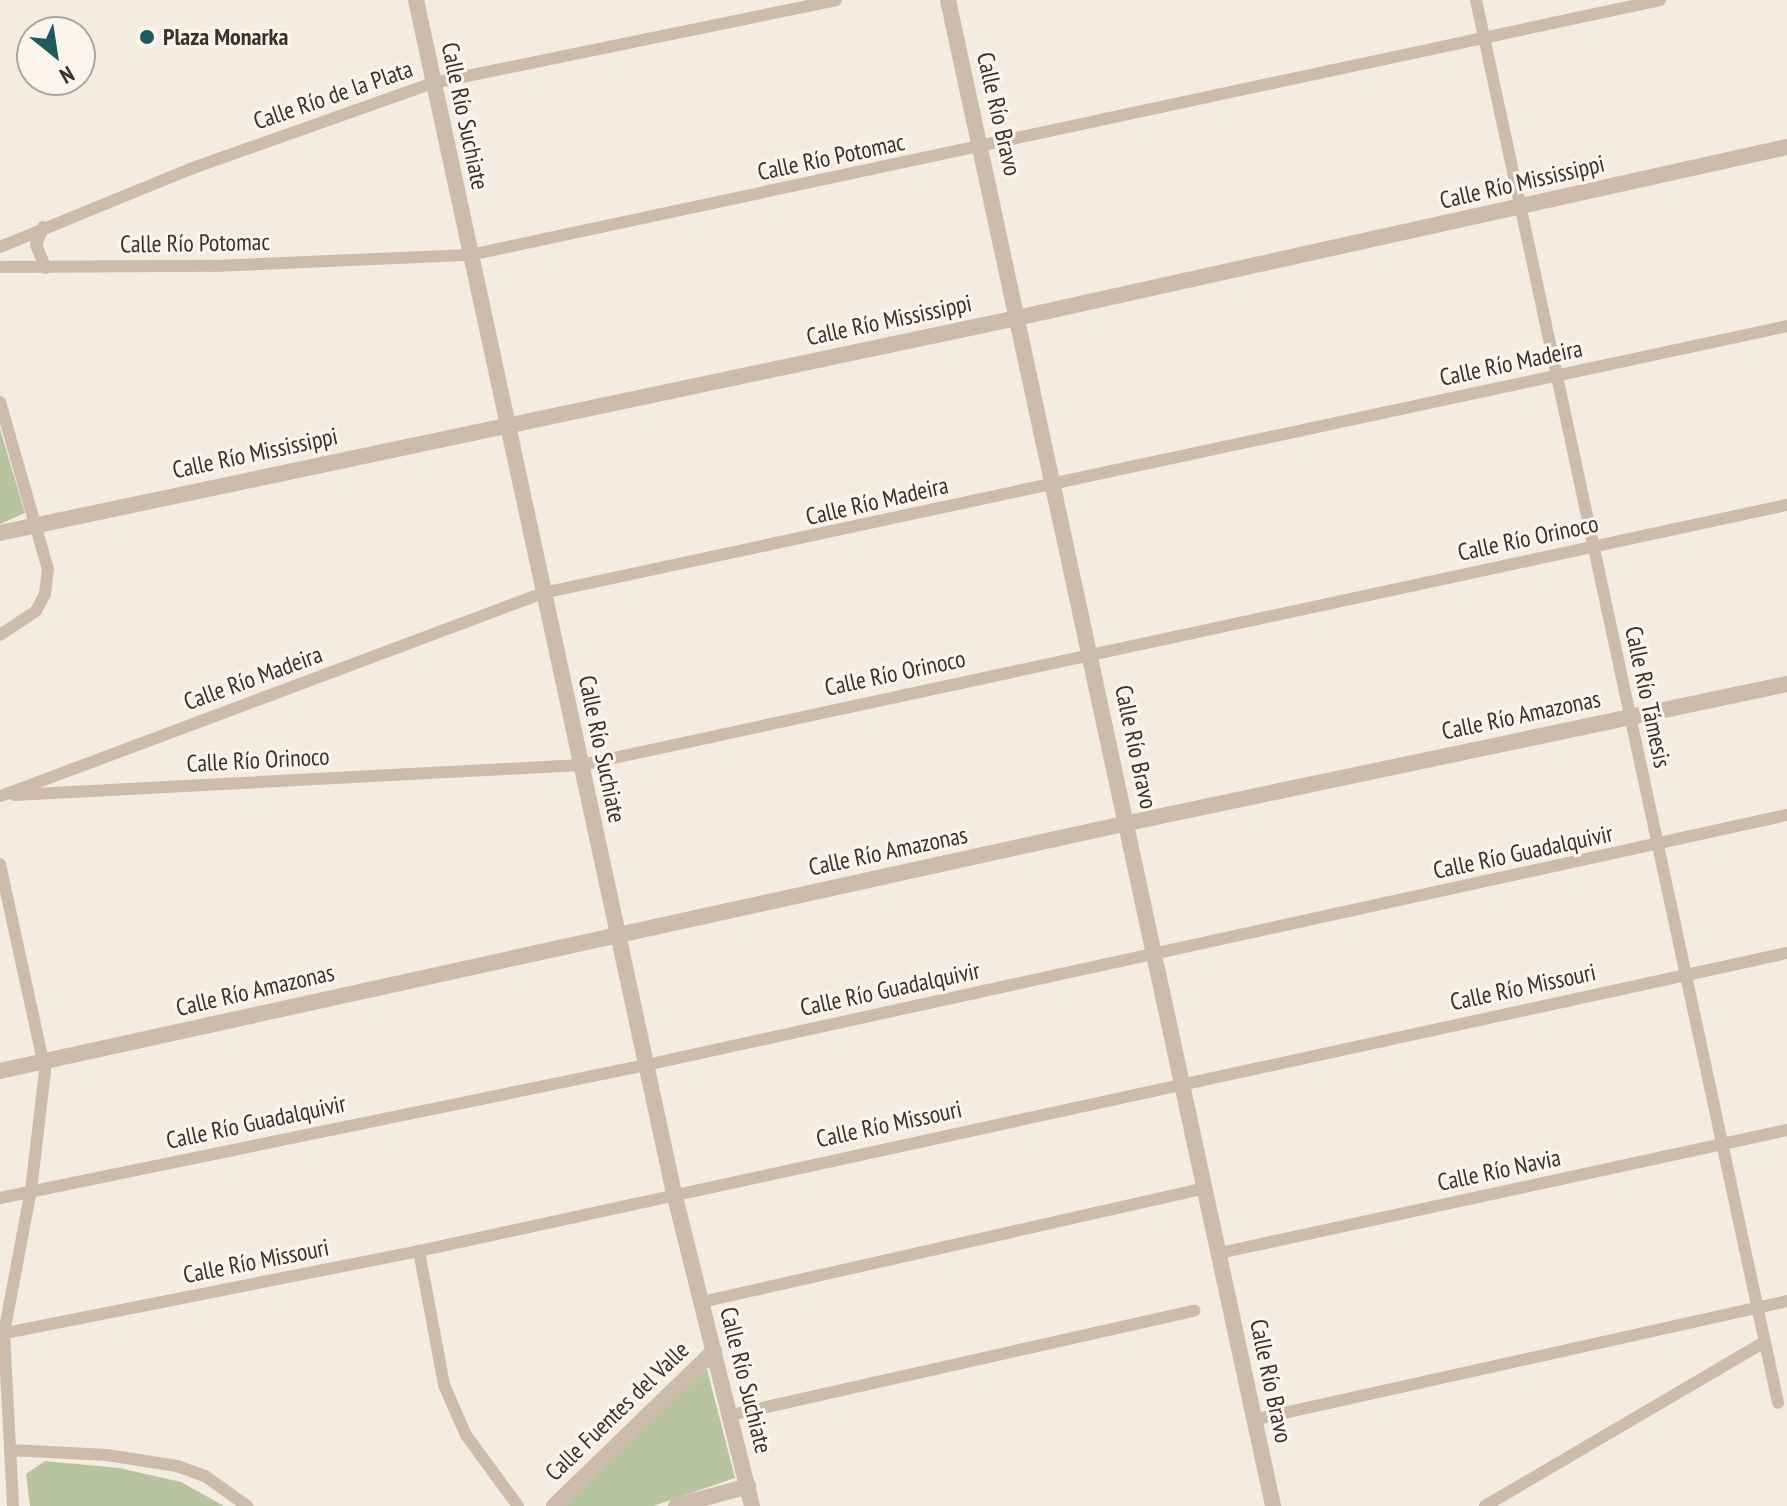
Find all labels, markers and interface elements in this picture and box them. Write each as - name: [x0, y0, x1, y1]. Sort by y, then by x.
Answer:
- north arrow: [16, 16, 96, 96]
- place label: Plaza Monarka: [163, 23, 288, 51]
- marker: Plaza Monarka: [138, 28, 156, 46]
- street label: Calle Río Suchiate: [435, 40, 495, 192]
- street label: Calle Río Bravo: [971, 49, 1027, 179]
- street label: Calle Río de la Plata: [250, 54, 416, 136]
- text: N: [55, 60, 79, 90]
- street label: Calle Río Potomac: [755, 127, 907, 187]
- street label: Calle Río Mississippi: [1437, 149, 1607, 215]
- street label: Calle Río Potomac: [120, 227, 270, 259]
- street label: Calle Río Mississippi: [804, 288, 974, 352]
- street label: Calle Río Madeira: [1437, 334, 1585, 392]
- street label: Calle Río Mississippi: [170, 421, 340, 485]
- street label: Calle Río Madeira: [803, 471, 951, 531]
- street label: Calle Río Orinoco: [1455, 509, 1601, 567]
- street label: Calle Río Támesis: [1619, 623, 1677, 771]
- street label: Calle Río Madeira: [180, 640, 326, 716]
- street label: Calle Río Orinoco: [822, 644, 968, 702]
- street label: Calle Río Suchiate: [572, 673, 632, 825]
- street label: Calle Río Bravo: [1109, 682, 1163, 812]
- street label: Calle Río Amazonas: [1439, 684, 1603, 746]
- street label: Calle Río Orinoco: [186, 742, 330, 778]
- street label: Calle Río Guadalquivir: [1430, 819, 1616, 885]
- street label: Calle Río Amazonas: [806, 820, 970, 882]
- street label: Calle Río Guadalquivir: [797, 956, 983, 1022]
- street label: Calle Río Amazonas: [173, 958, 337, 1022]
- street label: Calle Río Missouri: [1448, 958, 1598, 1016]
- street label: Calle Río Guadalquivir: [163, 1089, 349, 1155]
- street label: Calle Río Missouri: [814, 1095, 964, 1153]
- street label: Calle Río Navia: [1435, 1143, 1563, 1197]
- street label: Calle Río Missouri: [181, 1233, 331, 1289]
- street label: Calle Río Suchiate: [714, 1304, 778, 1456]
- street label: Calle Río Bravo: [1244, 1316, 1298, 1446]
- street label: Calle Fuentes del Valle: [539, 1335, 695, 1487]

